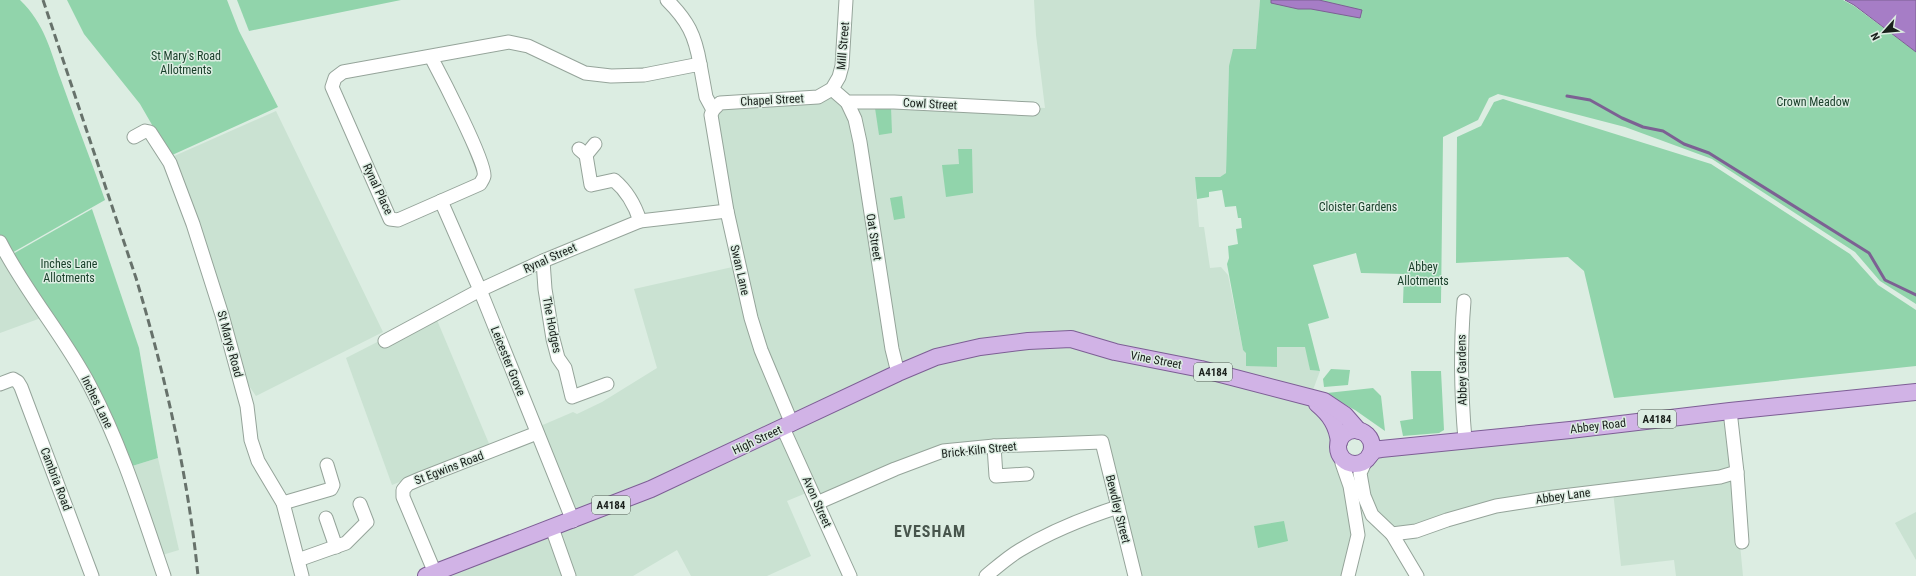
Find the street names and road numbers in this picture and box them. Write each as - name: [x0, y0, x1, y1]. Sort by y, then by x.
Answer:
- street label: Mill Street: [834, 21, 852, 71]
- street label: Chapel Street: [740, 91, 805, 109]
- street label: Cowl Street: [903, 96, 958, 112]
- street label: Rynal Place: [360, 161, 396, 217]
- street label: Oat Street: [863, 213, 885, 262]
- street label: Rynal Street: [521, 240, 579, 276]
- street label: Swan Lane: [727, 243, 753, 297]
- street label: The Hodges: [540, 296, 564, 354]
- street label: St Marys Road: [214, 309, 246, 379]
- street label: Leicester Grove: [488, 324, 528, 398]
- street label: Abbey Gardens: [1454, 334, 1470, 406]
- street label: Vine Street: [1129, 348, 1183, 372]
- road number: A4184: [1194, 363, 1232, 381]
- street label: Inches Lane: [78, 373, 116, 431]
- road number: A4184: [1638, 410, 1676, 428]
- street label: Abbey Road: [1569, 416, 1627, 436]
- street label: High Street: [730, 422, 784, 457]
- street label: Brick-Kiln Street: [941, 439, 1018, 461]
- street label: Cambria Road: [38, 445, 74, 513]
- street label: St Egwins Road: [412, 448, 486, 488]
- street label: Bewdley Street: [1103, 473, 1133, 545]
- street label: Avon Street: [800, 474, 835, 530]
- street label: Abbey Lane: [1535, 485, 1592, 507]
- road number: A4184: [592, 496, 630, 514]

